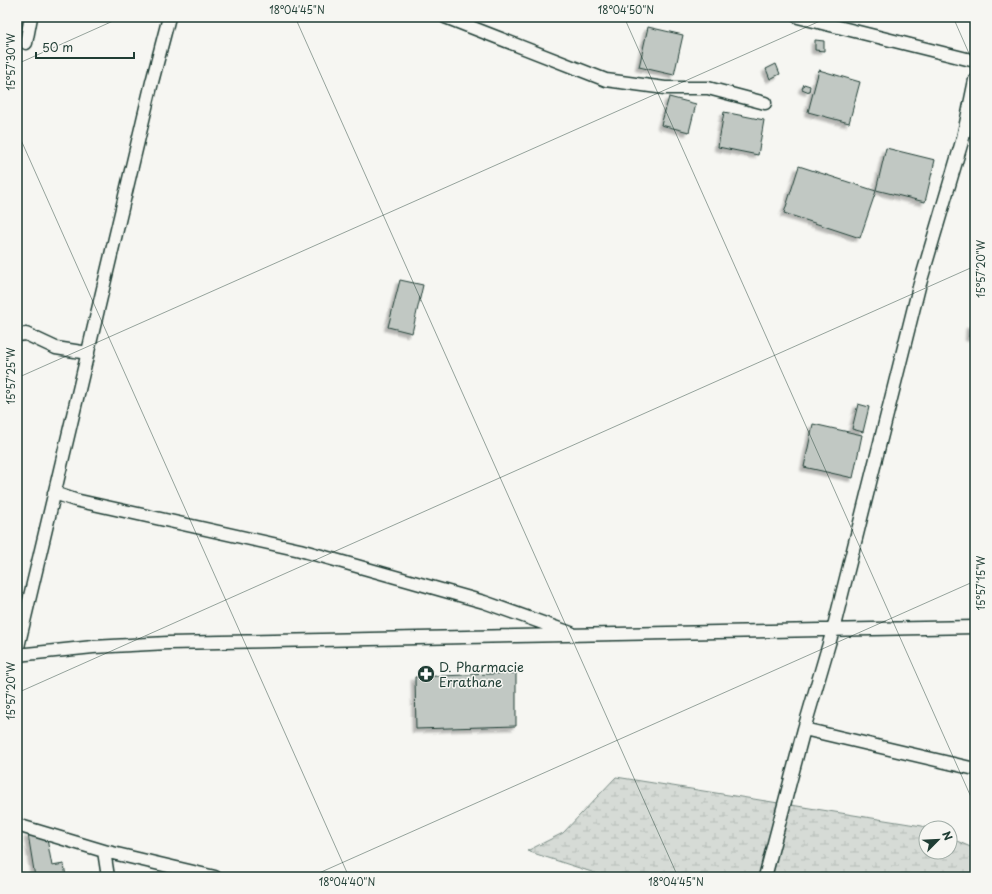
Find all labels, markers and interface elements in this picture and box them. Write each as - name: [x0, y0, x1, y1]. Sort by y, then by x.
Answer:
- text: 18°04'45"N: [269, 2, 325, 17]
- text: 18°04'50"N: [598, 2, 654, 17]
- text: 15°57'30"W: [3, 32, 18, 91]
- scale bar: [36, 34, 134, 60]
- text: 50 m: [42, 38, 73, 56]
- text: 15°57'20"W: [973, 239, 988, 298]
- text: 15°57'25"W: [3, 347, 18, 405]
- text: 15°57'15"W: [973, 555, 988, 610]
- place label: D. Pharmacie Errathane: [439, 657, 524, 691]
- text: 15°57'20"W: [3, 661, 18, 720]
- pharmacy icon: D. Pharmacie Errathane: [416, 664, 436, 684]
- north arrow: [918, 820, 958, 860]
- text: N: [938, 828, 957, 843]
- text: 18°04'40"N: [319, 874, 375, 889]
- text: 18°04'45"N: [648, 874, 704, 889]

